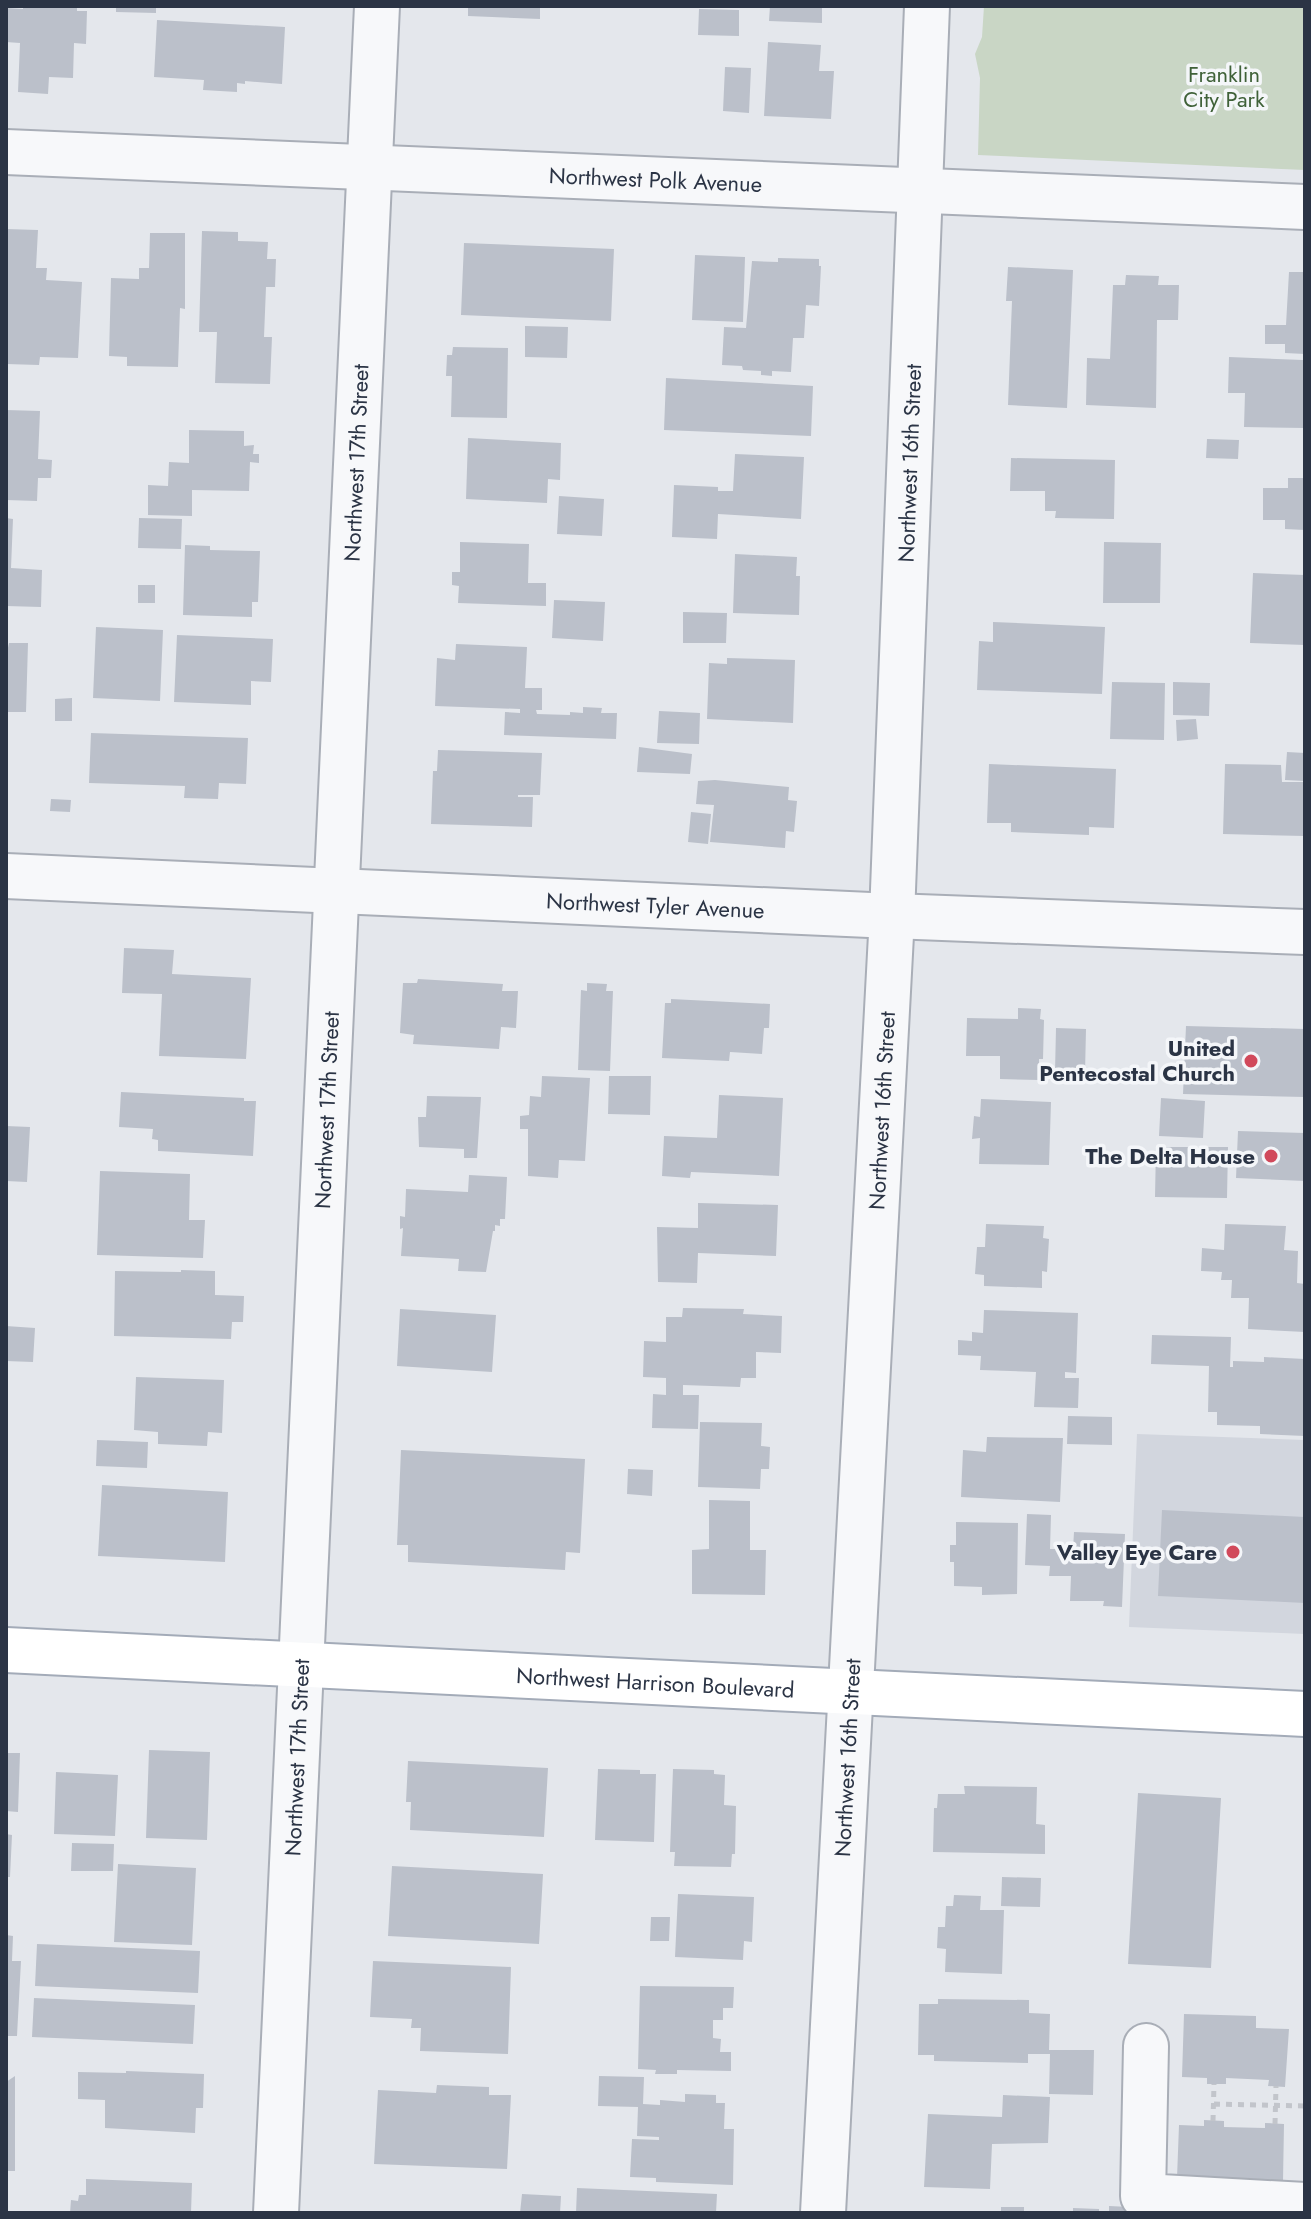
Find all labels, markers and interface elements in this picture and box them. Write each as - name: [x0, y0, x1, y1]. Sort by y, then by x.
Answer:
- park label: Franklin City Park: [1183, 58, 1265, 115]
- street label: Northwest Polk Avenue: [548, 159, 763, 200]
- street label: Northwest 17th Street: [336, 363, 377, 562]
- street label: Northwest 16th Street: [890, 363, 929, 563]
- street label: Northwest Tyler Avenue: [545, 884, 765, 926]
- street label: Northwest 17th Street: [306, 1010, 347, 1210]
- street label: Northwest 16th Street: [860, 1010, 903, 1211]
- place label: United Pentecostal Church: [1039, 1032, 1235, 1089]
- marker: United Pentecostal Church: [1242, 1052, 1260, 1070]
- place label: The Delta House: [1085, 1140, 1255, 1172]
- marker: The Delta House: [1262, 1147, 1280, 1165]
- place label: Valley Eye Care: [1056, 1536, 1217, 1568]
- marker: Valley Eye Care: [1224, 1543, 1242, 1561]
- street label: Northwest 17th Street: [276, 1657, 317, 1857]
- street label: Northwest 16th Street: [826, 1657, 869, 1858]
- street label: Northwest Harrison Boulevard: [515, 1659, 795, 1706]

